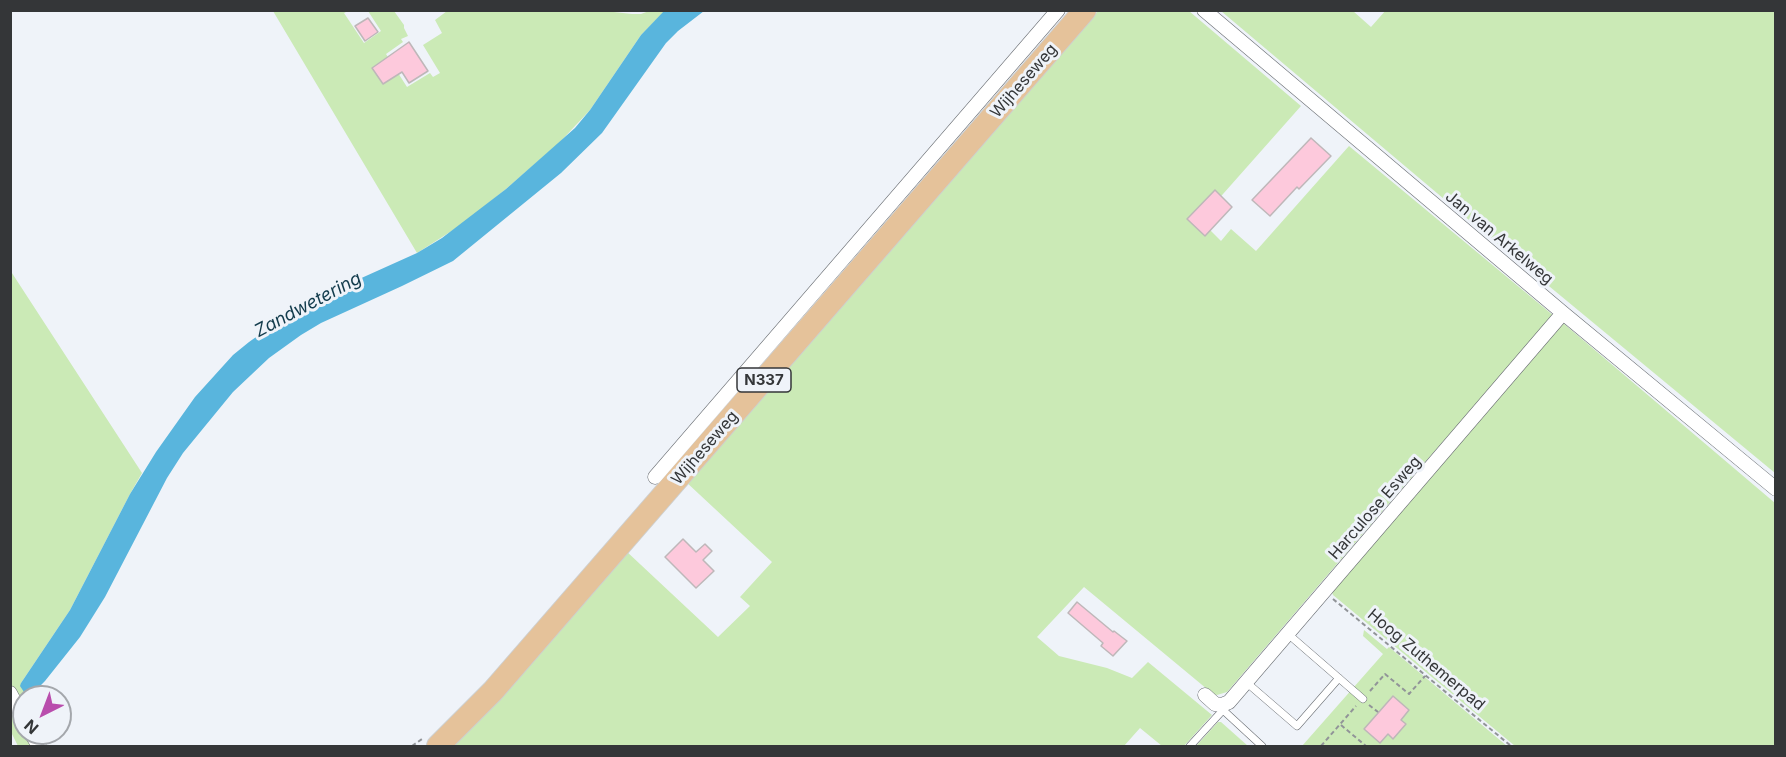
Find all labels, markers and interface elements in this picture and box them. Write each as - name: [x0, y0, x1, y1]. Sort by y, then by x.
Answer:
- street label: Wijheseweg: [987, 40, 1061, 122]
- street label: Jan van Arkelweg: [1441, 187, 1557, 289]
- water label: Zandwetering: [251, 268, 365, 342]
- road number: N337: [737, 368, 791, 392]
- street label: Wijheseweg: [668, 407, 742, 489]
- street label: Harculose Esweg: [1325, 452, 1425, 564]
- street label: Hoog Zuthemerpad: [1363, 605, 1489, 715]
- north arrow: [12, 685, 72, 745]
- text: N: [20, 715, 43, 738]

